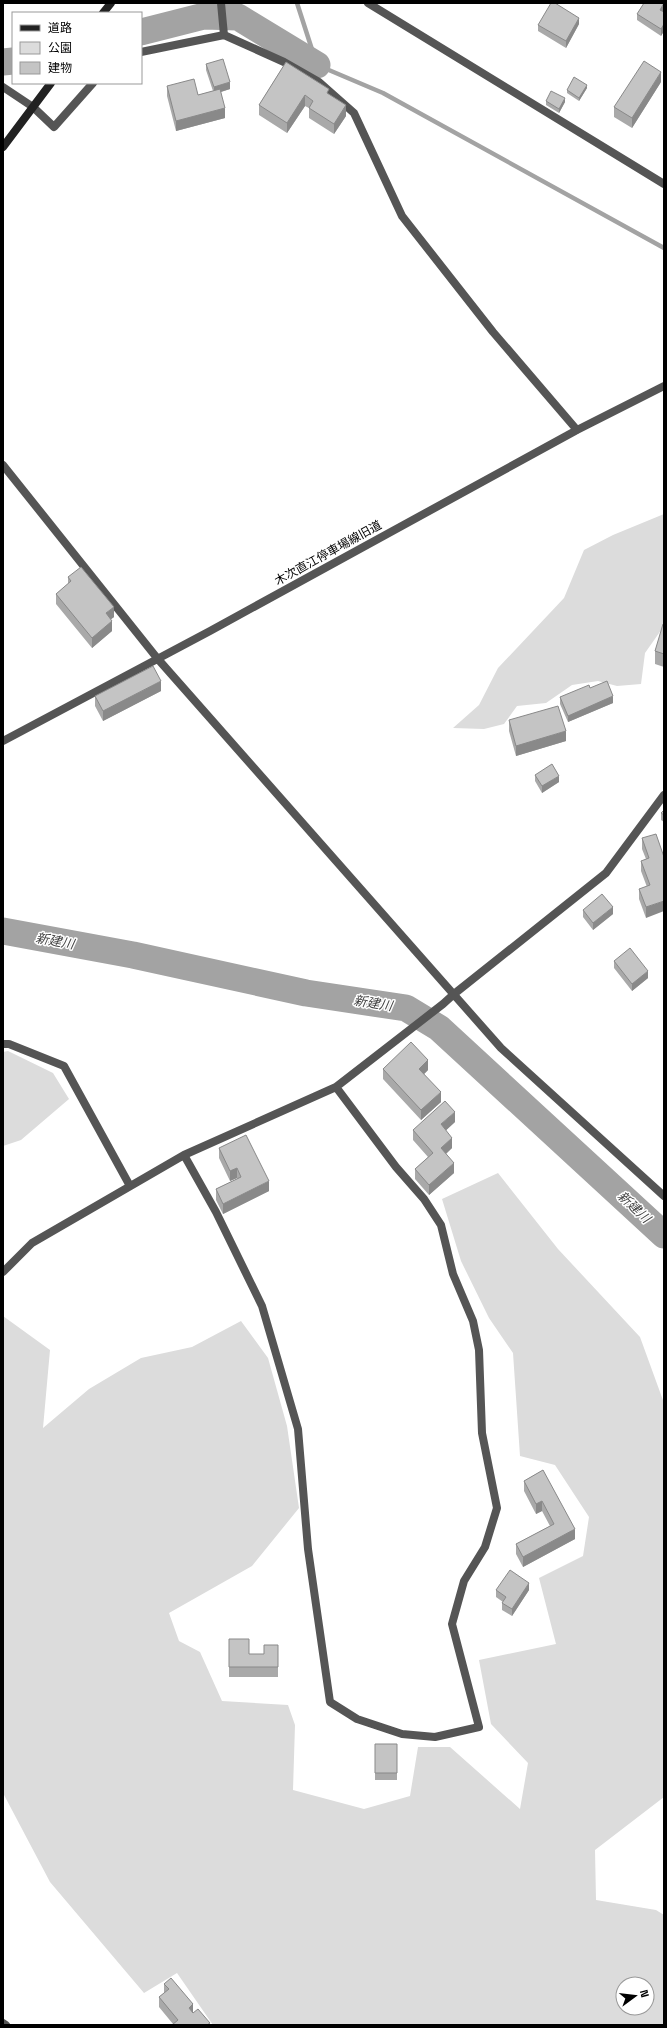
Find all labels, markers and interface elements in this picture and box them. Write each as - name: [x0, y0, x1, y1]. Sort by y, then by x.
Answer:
- legend: [12, 12, 142, 84]
- text: 道路: [48, 20, 72, 36]
- text: 公園: [48, 40, 72, 56]
- text: 建物: [48, 60, 72, 76]
- street label: 木次直江停車場線旧道: [272, 517, 384, 589]
- water label: 新建川: [34, 929, 78, 953]
- water label: 新建川: [352, 992, 396, 1015]
- water label: 新建川: [614, 1187, 656, 1228]
- north arrow: [615, 1976, 655, 2016]
- text: N: [637, 1988, 652, 1999]

